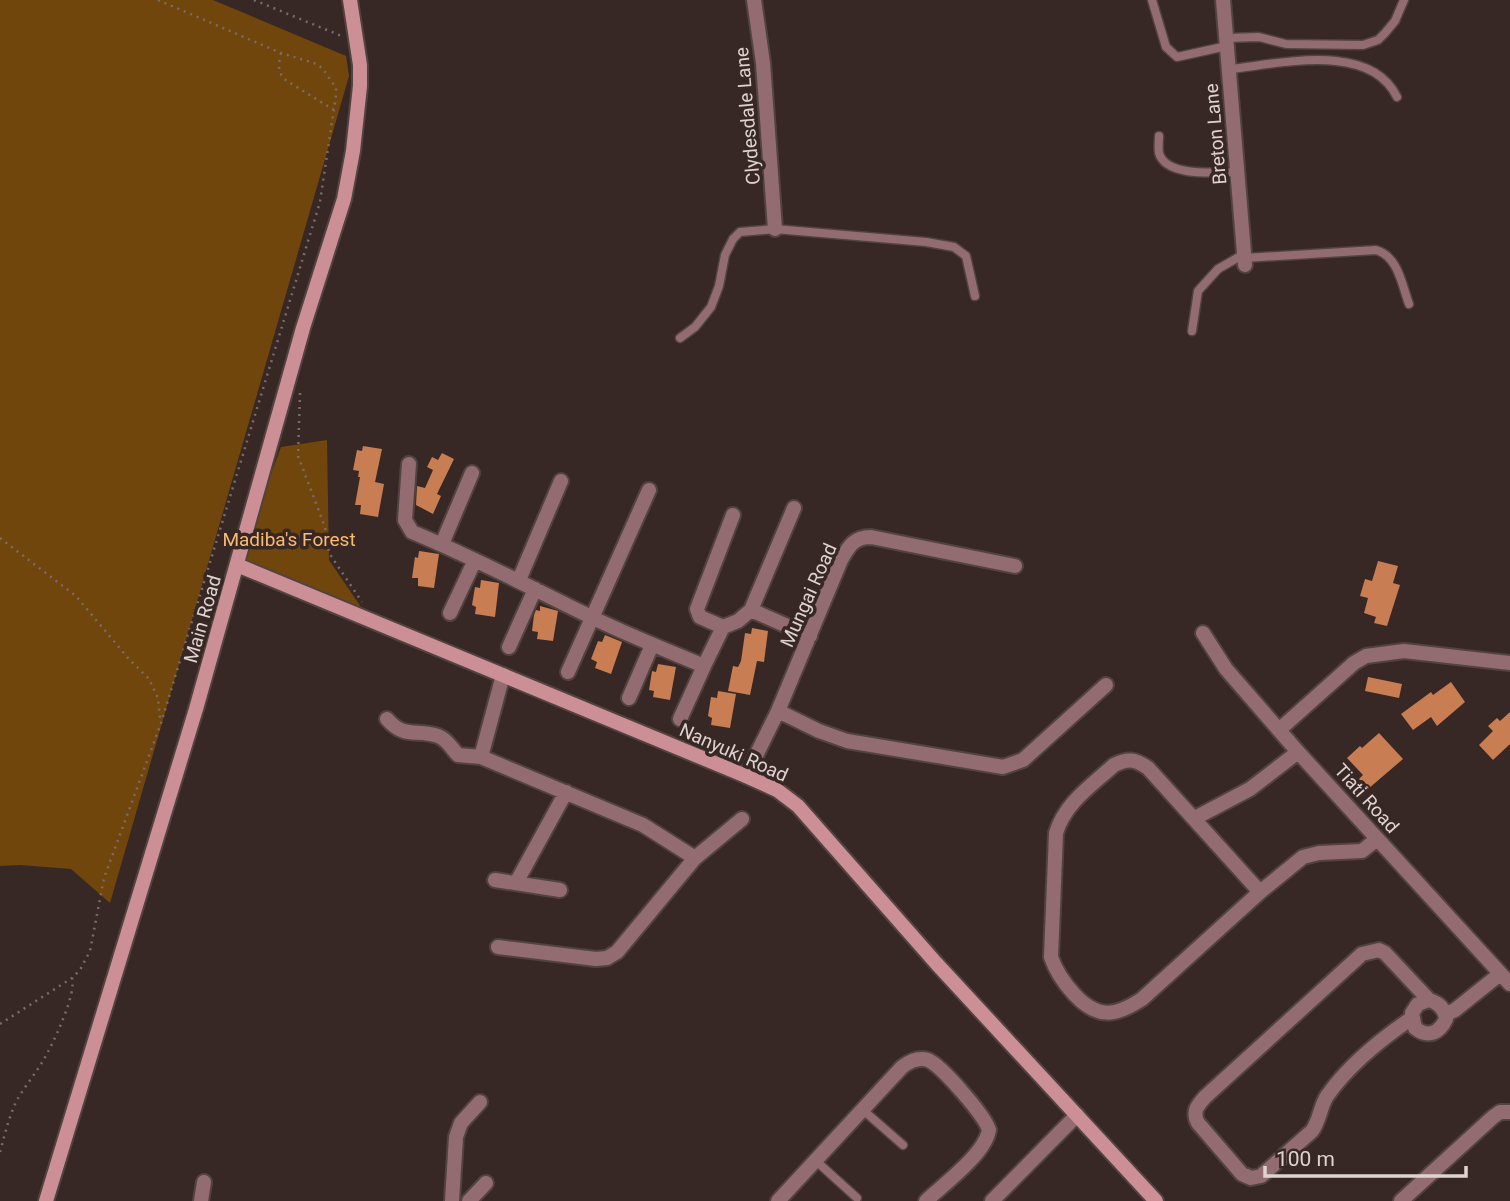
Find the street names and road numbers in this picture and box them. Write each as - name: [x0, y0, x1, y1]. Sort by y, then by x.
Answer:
- street label: Clydesdale Lane: [730, 46, 765, 186]
- street label: Breton Lane: [1200, 82, 1231, 185]
- street label: Mungai Road: [775, 540, 842, 651]
- street label: Main Road: [179, 573, 226, 666]
- street label: Nanyuki Road: [676, 718, 792, 787]
- street label: Tiati Road: [1329, 759, 1404, 838]

